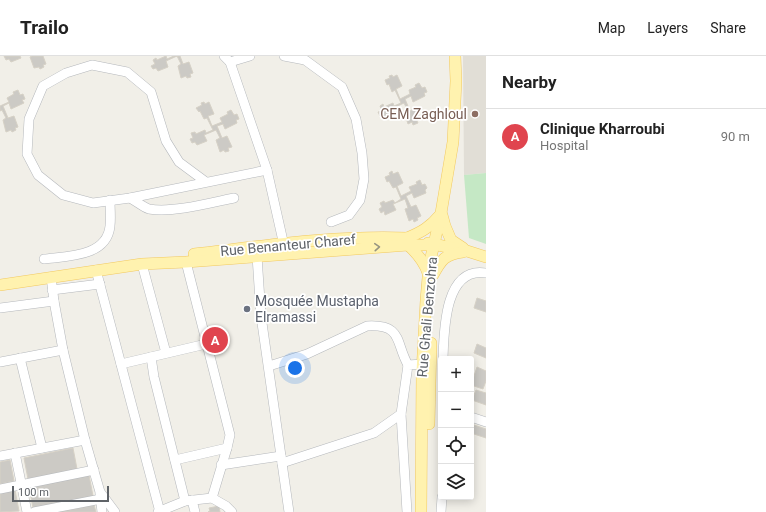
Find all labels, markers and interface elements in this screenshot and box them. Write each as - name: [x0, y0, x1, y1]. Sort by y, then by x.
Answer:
- text: Trailo: [20, 16, 69, 39]
- text: Map: [598, 20, 625, 36]
- text: Layers: [647, 20, 688, 36]
- text: Share: [710, 20, 746, 36]
- text: Nearby: [502, 72, 557, 92]
- place label: CEM Zaghloul: [380, 106, 467, 122]
- marker: CEM Zaghloul: [470, 109, 480, 119]
- text: Clinique Kharroubi: [540, 120, 665, 138]
- text: A: [511, 129, 519, 144]
- text: 90 m: [721, 129, 750, 144]
- text: Hospital: [540, 138, 588, 153]
- street label: Rue Benanteur Charef: [220, 231, 356, 259]
- one-way arrow: [373, 242, 380, 251]
- street label: Rue Ghali Benzohra: [414, 256, 440, 378]
- place label: Mosquée Mustapha Elramassi: [255, 293, 379, 325]
- marker: Mosquée Mustapha Elramassi: [242, 304, 252, 314]
- pin: A: [202, 325, 228, 355]
- map controls: [438, 356, 474, 500]
- button: +: [438, 356, 474, 392]
- your location: [285, 358, 305, 378]
- button: −: [438, 392, 474, 428]
- button: locate: [438, 428, 474, 464]
- button: layers: [438, 464, 474, 500]
- scale bar: [12, 484, 109, 503]
- text: 100 m: [18, 486, 49, 499]

